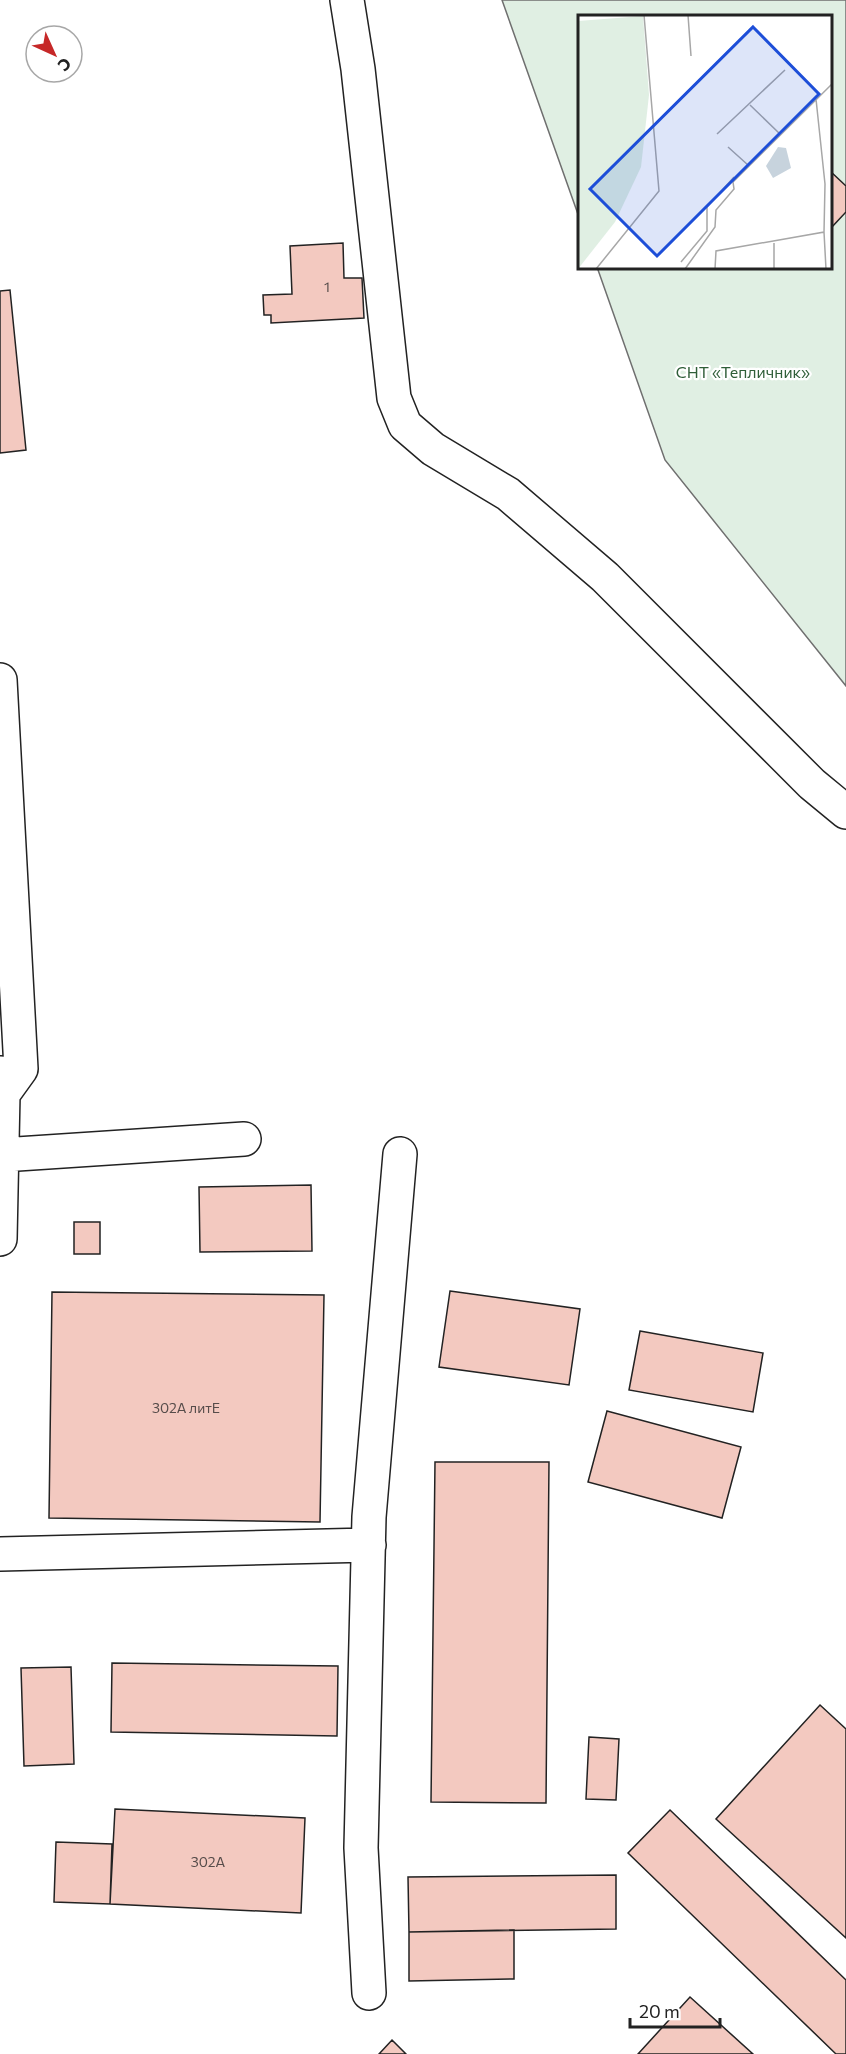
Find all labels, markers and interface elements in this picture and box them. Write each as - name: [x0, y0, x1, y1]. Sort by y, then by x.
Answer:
- inset map: [578, 15, 831, 268]
- north arrow: [24, 24, 84, 84]
- text: С: [54, 54, 76, 76]
- house number: 1: [324, 278, 330, 295]
- park label: СНТ «Тепличник»: [676, 362, 810, 381]
- house number: 302А литЕ: [152, 1399, 220, 1416]
- house number: 302А: [191, 1853, 226, 1870]
- scale bar: [630, 1991, 720, 2029]
- text: 20 m: [639, 2000, 680, 2022]

